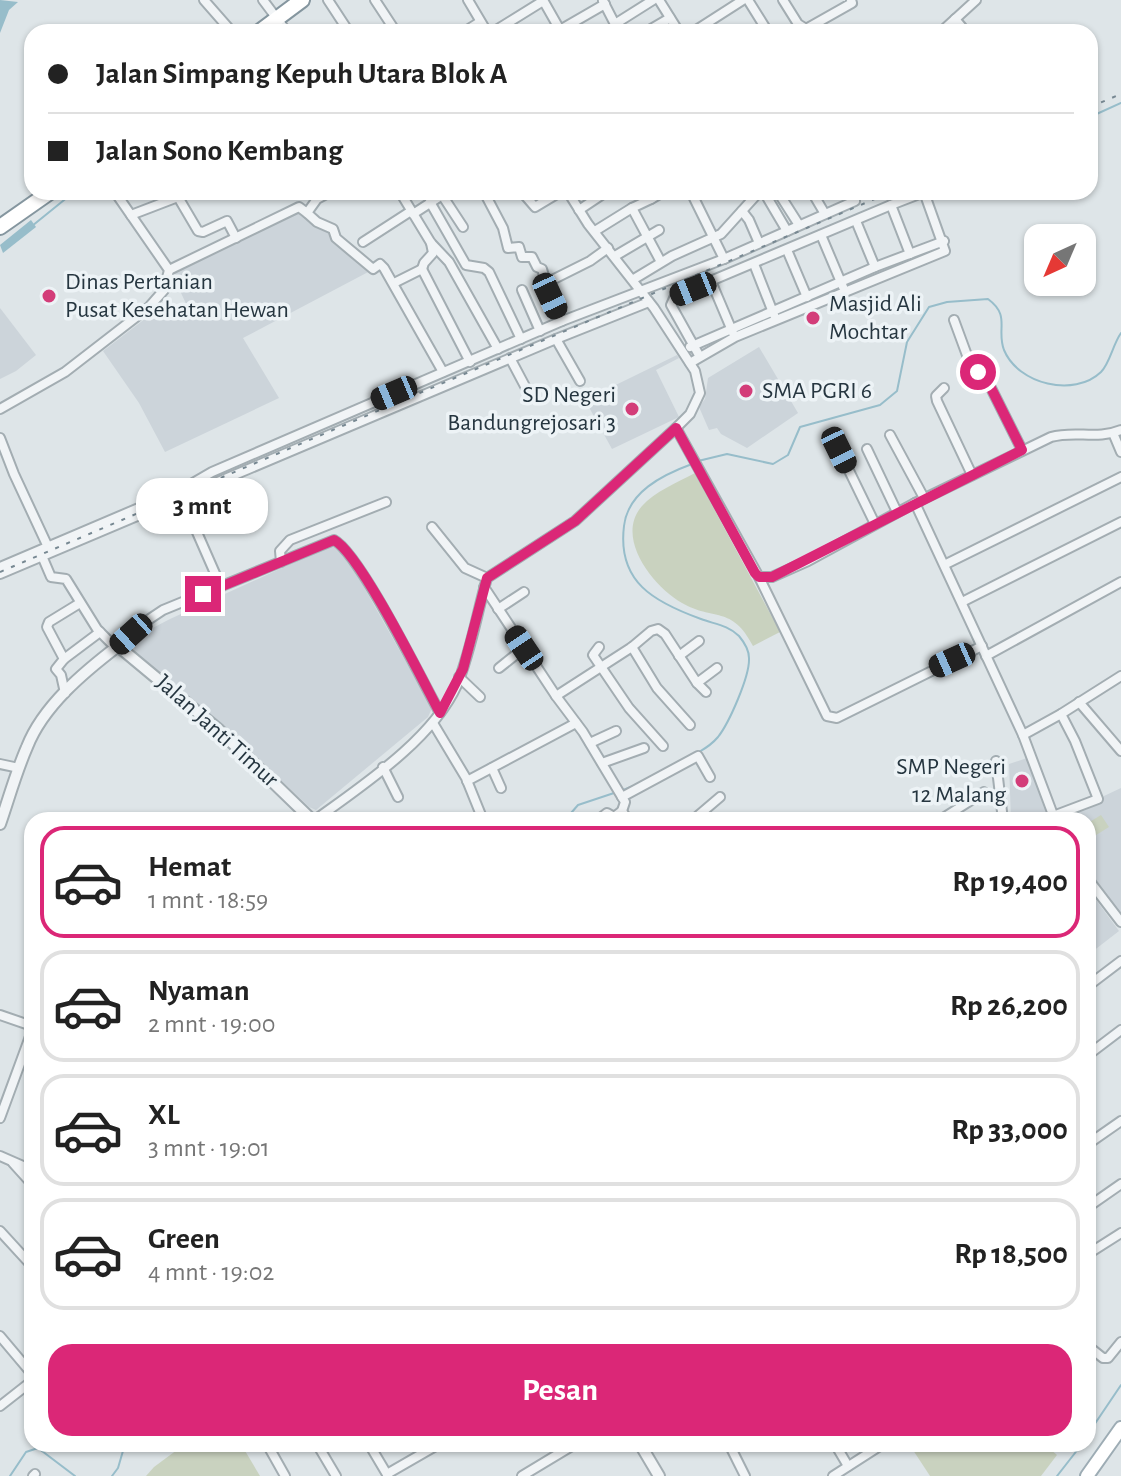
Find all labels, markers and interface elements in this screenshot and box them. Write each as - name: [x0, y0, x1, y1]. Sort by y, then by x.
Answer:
- text: Jalan Simpang Kepuh Utara Blok A: [96, 59, 508, 89]
- text: Jalan Sono Kembang: [96, 136, 343, 166]
- north arrow: [1024, 224, 1096, 296]
- map controls: [1024, 224, 1096, 296]
- car: [529, 269, 571, 323]
- car: [666, 269, 720, 309]
- place label: Dinas Pertanian Pusat Kesehatan Hewan: [65, 270, 289, 322]
- marker: Dinas Pertanian Pusat Kesehatan Hewan: [40, 287, 58, 305]
- place label: Masjid Ali Mochtar: [829, 292, 922, 344]
- marker: Masjid Ali Mochtar: [804, 309, 822, 327]
- route start: [960, 354, 996, 390]
- car: [367, 373, 421, 413]
- place label: SMA PGRI 6: [762, 379, 872, 403]
- marker: SMA PGRI 6: [737, 382, 755, 400]
- place label: SD Negeri Bandungrejosari 3: [447, 383, 616, 435]
- marker: SD Negeri Bandungrejosari 3: [623, 400, 641, 418]
- car: [818, 423, 860, 477]
- callout: 3 mnt: [137, 478, 269, 534]
- text: 3 mnt: [173, 493, 231, 519]
- route end: [185, 576, 221, 612]
- car: [105, 609, 157, 659]
- car: [501, 621, 547, 675]
- car: [925, 639, 979, 681]
- street label: Jalan Janti Timur: [151, 670, 283, 792]
- place label: SMP Negeri 12 Malang: [896, 755, 1006, 807]
- marker: SMP Negeri 12 Malang: [1013, 772, 1031, 790]
- icon: car: [52, 846, 124, 918]
- text: Hemat: [148, 852, 231, 882]
- text: Rp 19,400: [952, 867, 1068, 897]
- text: 1 mnt · 18:59: [148, 887, 268, 913]
- icon: car: [52, 970, 124, 1042]
- text: Nyaman: [148, 976, 250, 1006]
- text: Rp 26,200: [950, 991, 1068, 1021]
- text: 2 mnt · 19:00: [148, 1011, 275, 1037]
- icon: car: [52, 1094, 124, 1166]
- text: XL: [148, 1100, 180, 1130]
- text: Rp 33,000: [951, 1115, 1068, 1145]
- text: 3 mnt · 19:01: [148, 1135, 270, 1161]
- icon: car: [52, 1218, 124, 1290]
- text: Green: [148, 1224, 220, 1254]
- text: Rp 18,500: [954, 1239, 1068, 1269]
- text: 4 mnt · 19:02: [148, 1259, 274, 1285]
- button: Pesan: [48, 1344, 1072, 1436]

